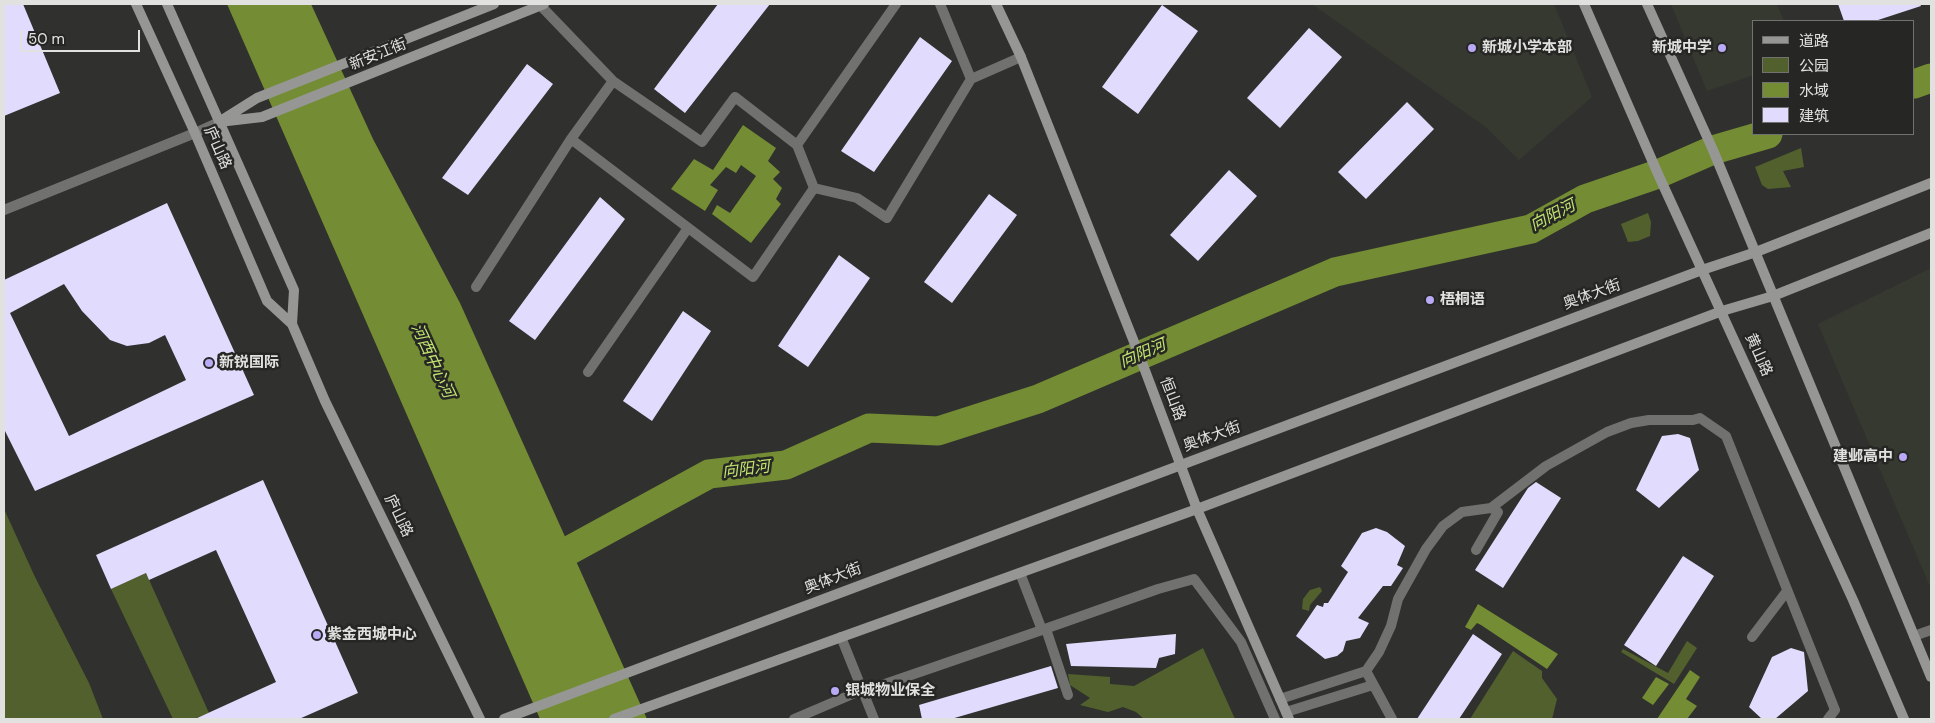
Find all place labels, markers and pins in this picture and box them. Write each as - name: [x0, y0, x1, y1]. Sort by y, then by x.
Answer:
- place label: 新城小学本部: [1482, 39, 1572, 57]
- place label: 新城中学: [1652, 39, 1712, 57]
- marker: 新城小学本部: [1466, 42, 1478, 54]
- marker: 新城中学: [1716, 42, 1728, 54]
- place label: 梧桐语: [1440, 291, 1485, 309]
- marker: 梧桐语: [1424, 294, 1436, 306]
- place label: 新锐国际: [219, 354, 279, 372]
- marker: 新锐国际: [203, 357, 215, 369]
- place label: 建邺高中: [1833, 448, 1893, 466]
- marker: 建邺高中: [1897, 451, 1909, 463]
- place label: 紫金西城中心: [327, 626, 417, 644]
- marker: 紫金西城中心: [311, 629, 323, 641]
- place label: 银城物业保全: [845, 682, 935, 700]
- marker: 银城物业保全: [829, 685, 841, 697]

